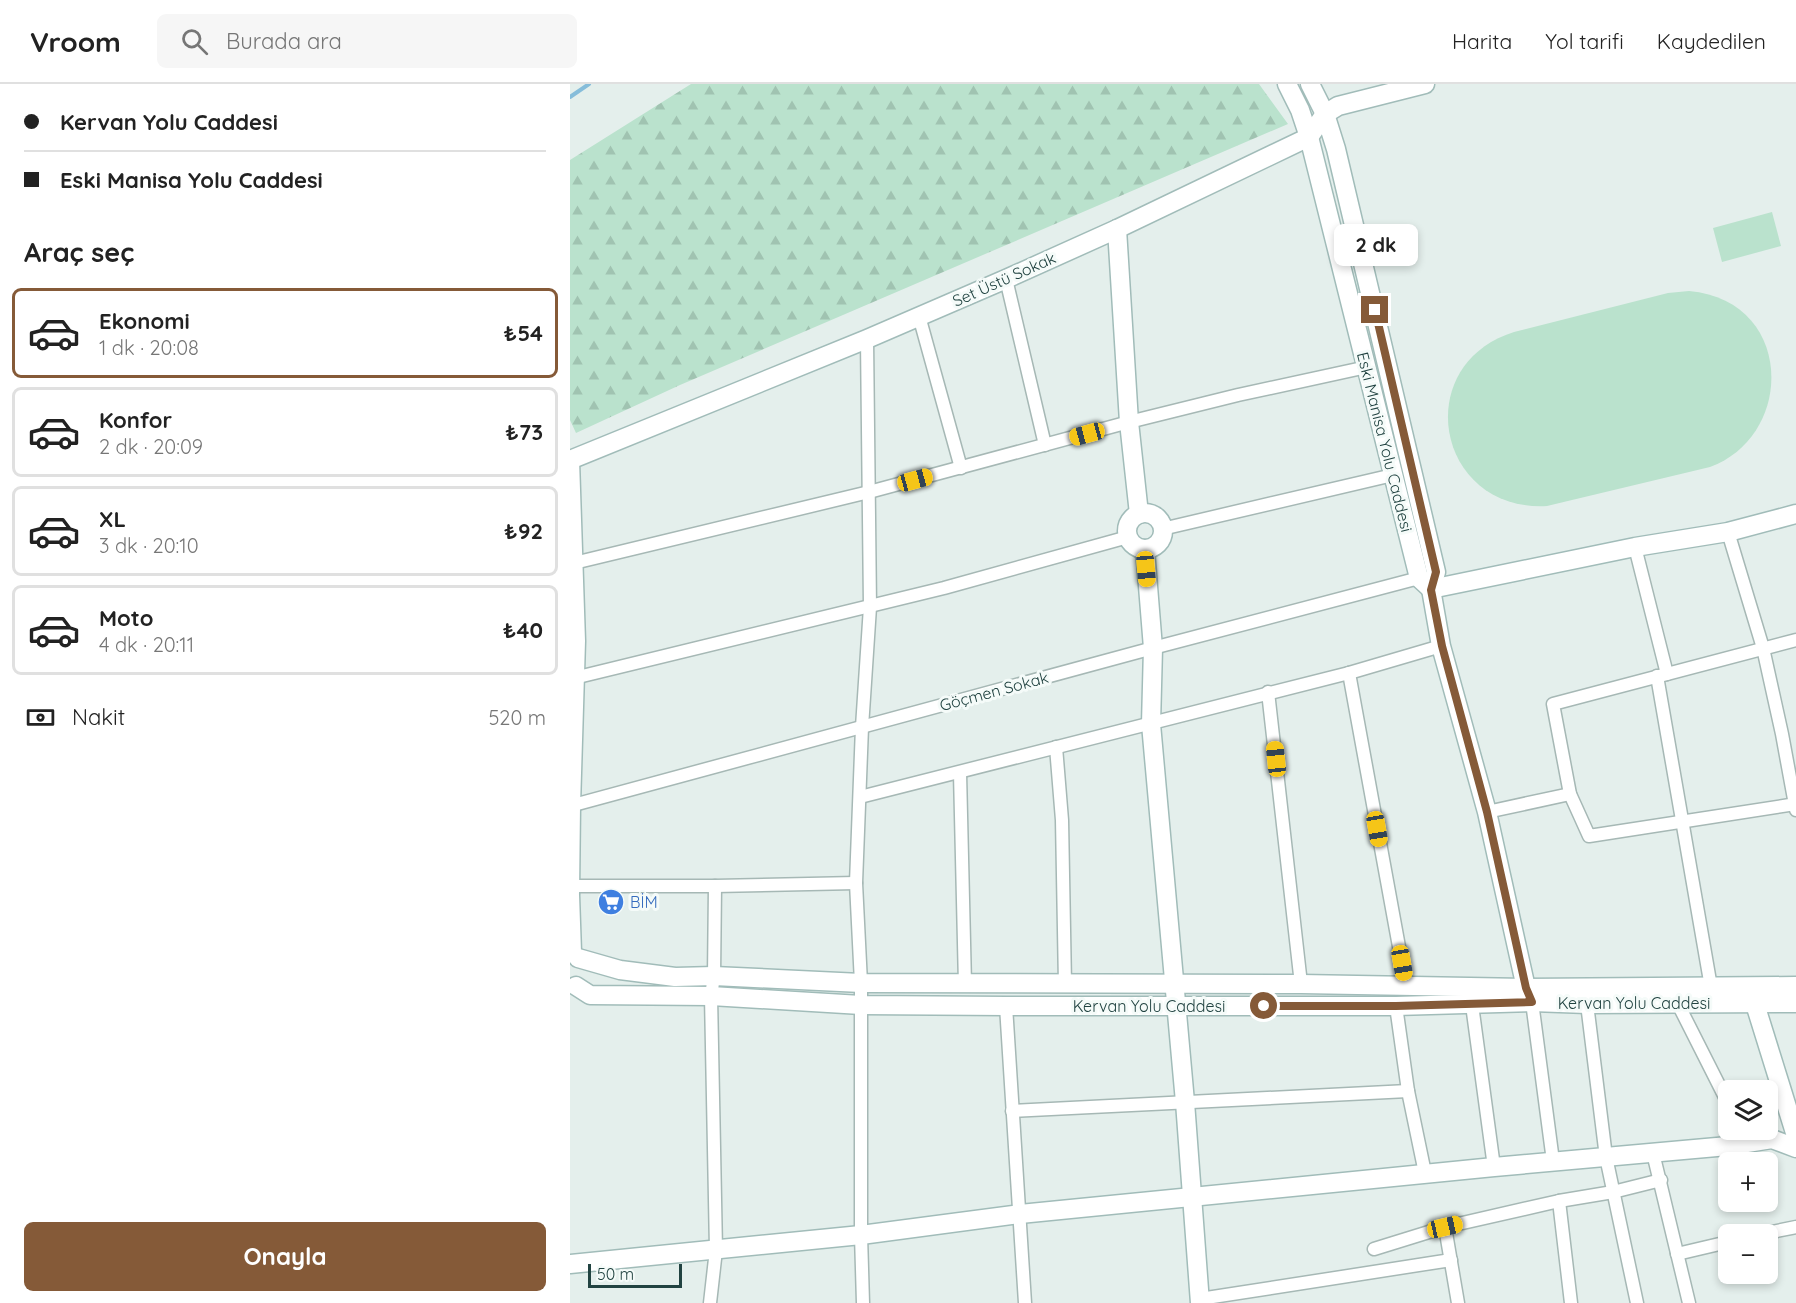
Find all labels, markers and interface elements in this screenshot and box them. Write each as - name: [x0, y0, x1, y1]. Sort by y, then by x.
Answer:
- search box: [157, 14, 577, 68]
- text: Vroom: [30, 24, 121, 59]
- icon: search: [178, 25, 211, 58]
- text: Burada ara: [226, 27, 342, 55]
- text: Harita: [1452, 28, 1512, 54]
- text: Yol tarifi: [1545, 28, 1624, 54]
- text: Kaydedilen: [1657, 28, 1766, 54]
- text: Kervan Yolu Caddesi: [60, 108, 278, 136]
- text: Eski Manisa Yolu Caddesi: [60, 166, 323, 194]
- callout: 2 dk: [1333, 223, 1417, 265]
- text: 2 dk: [1356, 232, 1396, 257]
- text: Araç seç: [24, 235, 134, 269]
- street label: Set Üstü Sokak: [949, 247, 1059, 311]
- route end: [1361, 296, 1388, 323]
- icon: car: [27, 306, 81, 360]
- text: Ekonomi: [99, 307, 190, 335]
- text: ₺54: [503, 319, 543, 347]
- text: 1 dk · 20:08: [99, 335, 199, 360]
- street label: Eski Manisa Yolu Caddesi: [1353, 350, 1417, 534]
- icon: car: [27, 405, 81, 459]
- text: Konfor: [99, 406, 172, 434]
- text: ₺73: [505, 418, 543, 446]
- car: [1067, 421, 1107, 447]
- text: 2 dk · 20:09: [99, 434, 203, 459]
- car: [895, 467, 935, 493]
- icon: car: [27, 504, 81, 558]
- text: XL: [99, 505, 126, 533]
- text: ₺92: [504, 517, 543, 545]
- text: 3 dk · 20:10: [99, 533, 199, 558]
- car: [1135, 550, 1157, 588]
- icon: car: [27, 603, 81, 657]
- text: Moto: [99, 604, 153, 632]
- text: ₺40: [503, 616, 543, 644]
- text: 4 dk · 20:11: [99, 632, 194, 657]
- street label: Göçmen Sokak: [937, 667, 1051, 715]
- icon: cash: [24, 701, 57, 734]
- text: Nakit: [72, 703, 125, 731]
- text: 520 m: [488, 705, 546, 730]
- car: [1265, 740, 1287, 778]
- car: [1365, 810, 1389, 848]
- supermarket icon: BİM: [596, 887, 626, 917]
- place label: BİM: [630, 892, 658, 912]
- car: [1390, 944, 1414, 982]
- route start: [1250, 992, 1277, 1019]
- street label: Kervan Yolu Caddesi: [1558, 993, 1710, 1013]
- street label: Kervan Yolu Caddesi: [1073, 996, 1225, 1016]
- map controls: [1718, 1080, 1778, 1284]
- button: layers: [1718, 1080, 1778, 1140]
- button: +: [1718, 1152, 1778, 1212]
- car: [1425, 1214, 1465, 1240]
- button: Onayla: [24, 1222, 546, 1291]
- button: −: [1718, 1224, 1778, 1284]
- scale bar: [588, 1261, 682, 1288]
- text: 50 m: [597, 1264, 634, 1284]

